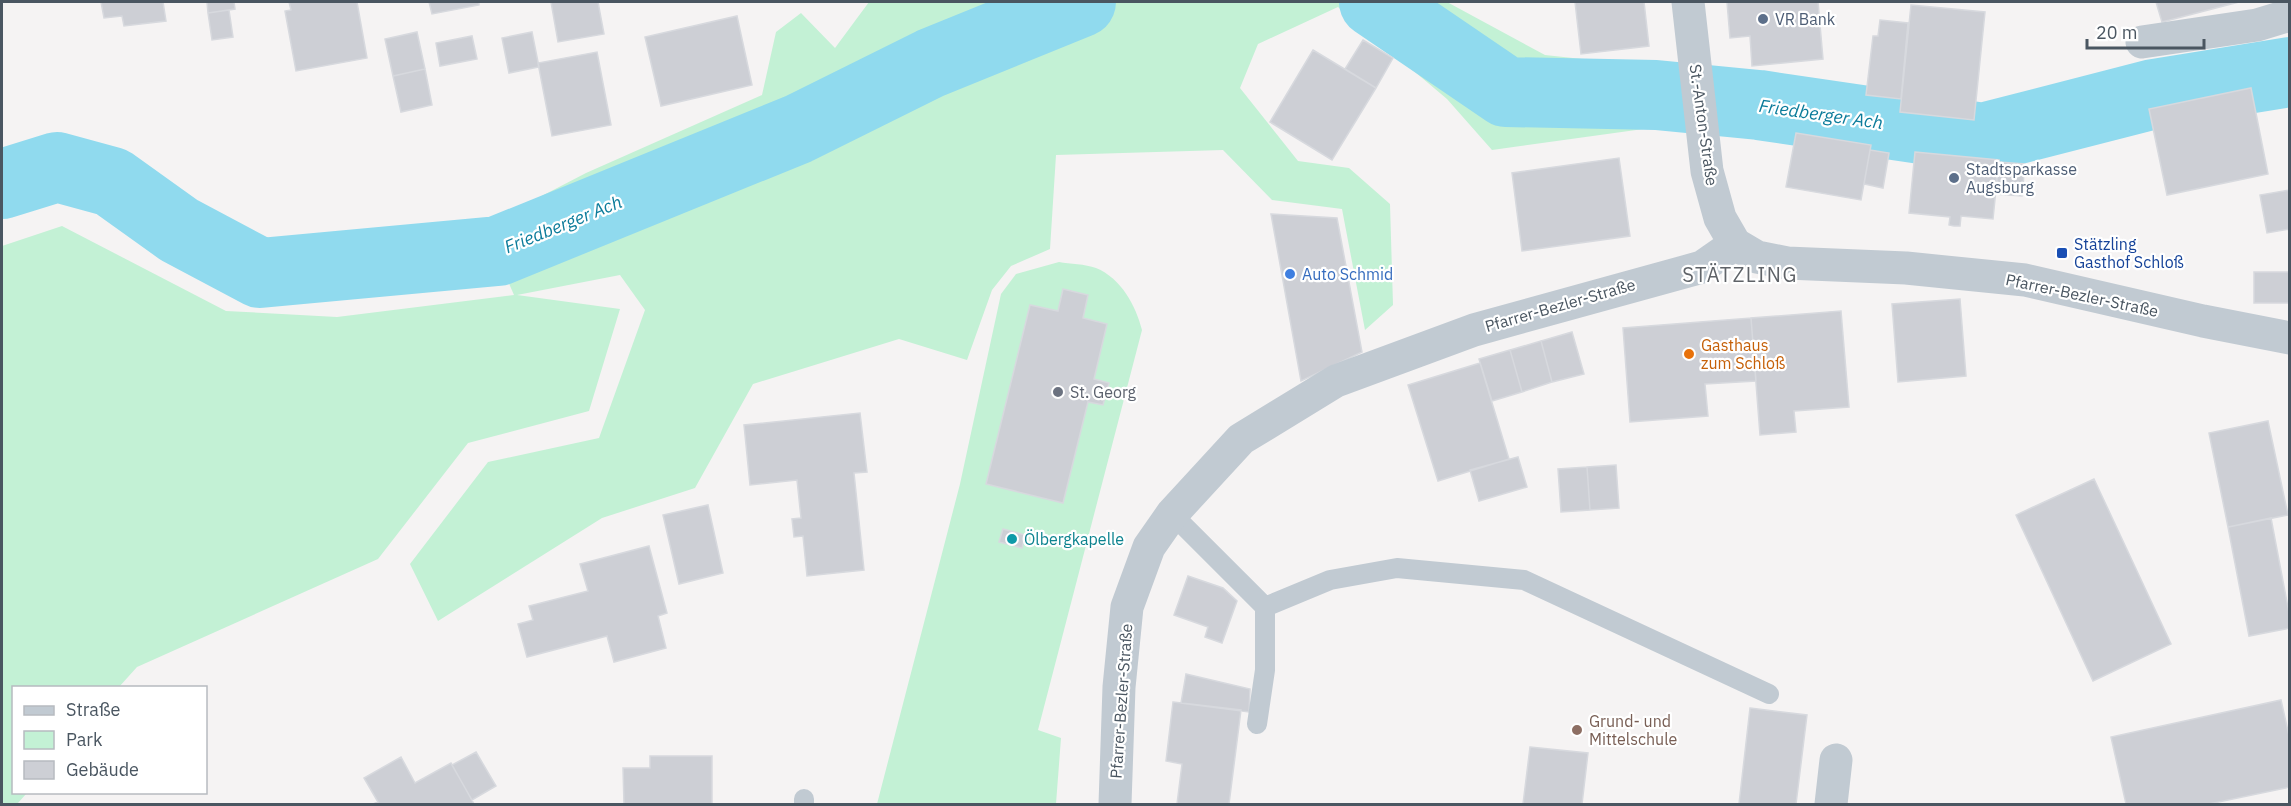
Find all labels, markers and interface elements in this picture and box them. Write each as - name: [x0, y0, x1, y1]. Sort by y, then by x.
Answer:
- place label: VR Bank: [1775, 9, 1836, 29]
- marker: VR Bank: [1756, 12, 1770, 26]
- scale bar: [2087, 12, 2204, 50]
- text: 20 m: [2096, 21, 2138, 44]
- street label: St.-Anton-Straße: [1686, 63, 1722, 187]
- water label: Friedberger Ach: [1758, 94, 1884, 134]
- place label: Stadtsparkasse Augsburg: [1966, 159, 2077, 197]
- marker: Stadtsparkasse Augsburg: [1947, 171, 1961, 185]
- water label: Friedberger Ach: [501, 190, 625, 258]
- place label: Stätzling Gasthof Schloß: [2074, 234, 2184, 272]
- marker: Stätzling Gasthof Schloß: [2055, 246, 2069, 260]
- district label: STÄTZLING: [1682, 261, 1798, 288]
- place label: Auto Schmid: [1302, 264, 1393, 284]
- marker: Auto Schmid: [1283, 267, 1297, 281]
- street label: Pfarrer-Bezler-Straße: [2004, 269, 2160, 321]
- street label: Pfarrer-Bezler-Straße: [1483, 274, 1638, 336]
- place label: Gasthaus zum Schloß: [1701, 335, 1785, 373]
- marker: Gasthaus zum Schloß: [1682, 347, 1696, 361]
- place label: St. Georg: [1070, 382, 1136, 402]
- marker: St. Georg: [1051, 385, 1065, 399]
- place label: Ölbergkapelle: [1024, 529, 1124, 549]
- marker: Ölbergkapelle: [1005, 532, 1019, 546]
- street label: Pfarrer-Bezler-Straße: [1106, 623, 1136, 779]
- legend: [12, 686, 207, 794]
- text: Straße: [66, 698, 120, 721]
- place label: Grund- und Mittelschule: [1589, 711, 1678, 749]
- marker: Grund- und Mittelschule: [1570, 723, 1584, 737]
- text: Park: [66, 728, 103, 751]
- text: Gebäude: [66, 758, 139, 781]

